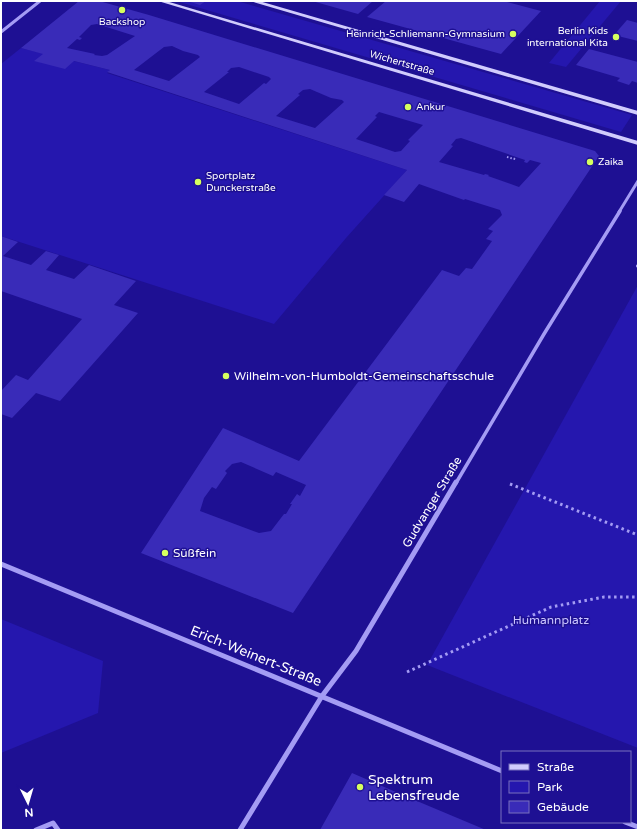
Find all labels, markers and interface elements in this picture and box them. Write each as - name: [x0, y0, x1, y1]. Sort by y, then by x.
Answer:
- marker: Backshop: [117, 5, 127, 15]
- place label: Backshop: [99, 16, 145, 28]
- place label: Berlin Kids international Kita: [527, 25, 608, 49]
- place label: Heinrich-Schliemann-Gymnasium: [346, 28, 505, 40]
- marker: Heinrich-Schliemann-Gymnasium: [508, 29, 518, 39]
- marker: Berlin Kids international Kita: [611, 32, 621, 42]
- street label: Wichertstraße: [368, 48, 436, 78]
- place label: Ankur: [416, 101, 445, 113]
- marker: Ankur: [403, 102, 413, 112]
- place label: Zaika: [598, 156, 623, 168]
- marker: Zaika: [585, 157, 595, 167]
- place label: Sportplatz Dunckerstraße: [206, 170, 276, 194]
- marker: Sportplatz Dunckerstraße: [193, 177, 203, 187]
- place label: Wilhelm-von-Humboldt-Gemeinschaftsschule: [234, 369, 494, 383]
- marker: Wilhelm-von-Humboldt-Gemeinschaftsschule: [221, 371, 231, 381]
- street label: Gudvanger Straße: [399, 454, 465, 550]
- place label: Süßfein: [173, 546, 216, 560]
- marker: Süßfein: [160, 548, 170, 558]
- park label: Humannplatz: [513, 613, 589, 627]
- street label: Erich-Weinert-Straße: [188, 622, 324, 690]
- legend: [501, 751, 631, 823]
- text: Straße: [537, 760, 574, 774]
- place label: Spektrum Lebensfreude: [368, 771, 460, 804]
- text: Park: [537, 780, 563, 794]
- marker: Spektrum Lebensfreude: [355, 782, 365, 792]
- north arrow: [8, 783, 48, 823]
- text: Gebäude: [537, 800, 589, 814]
- text: N: [24, 806, 34, 819]

